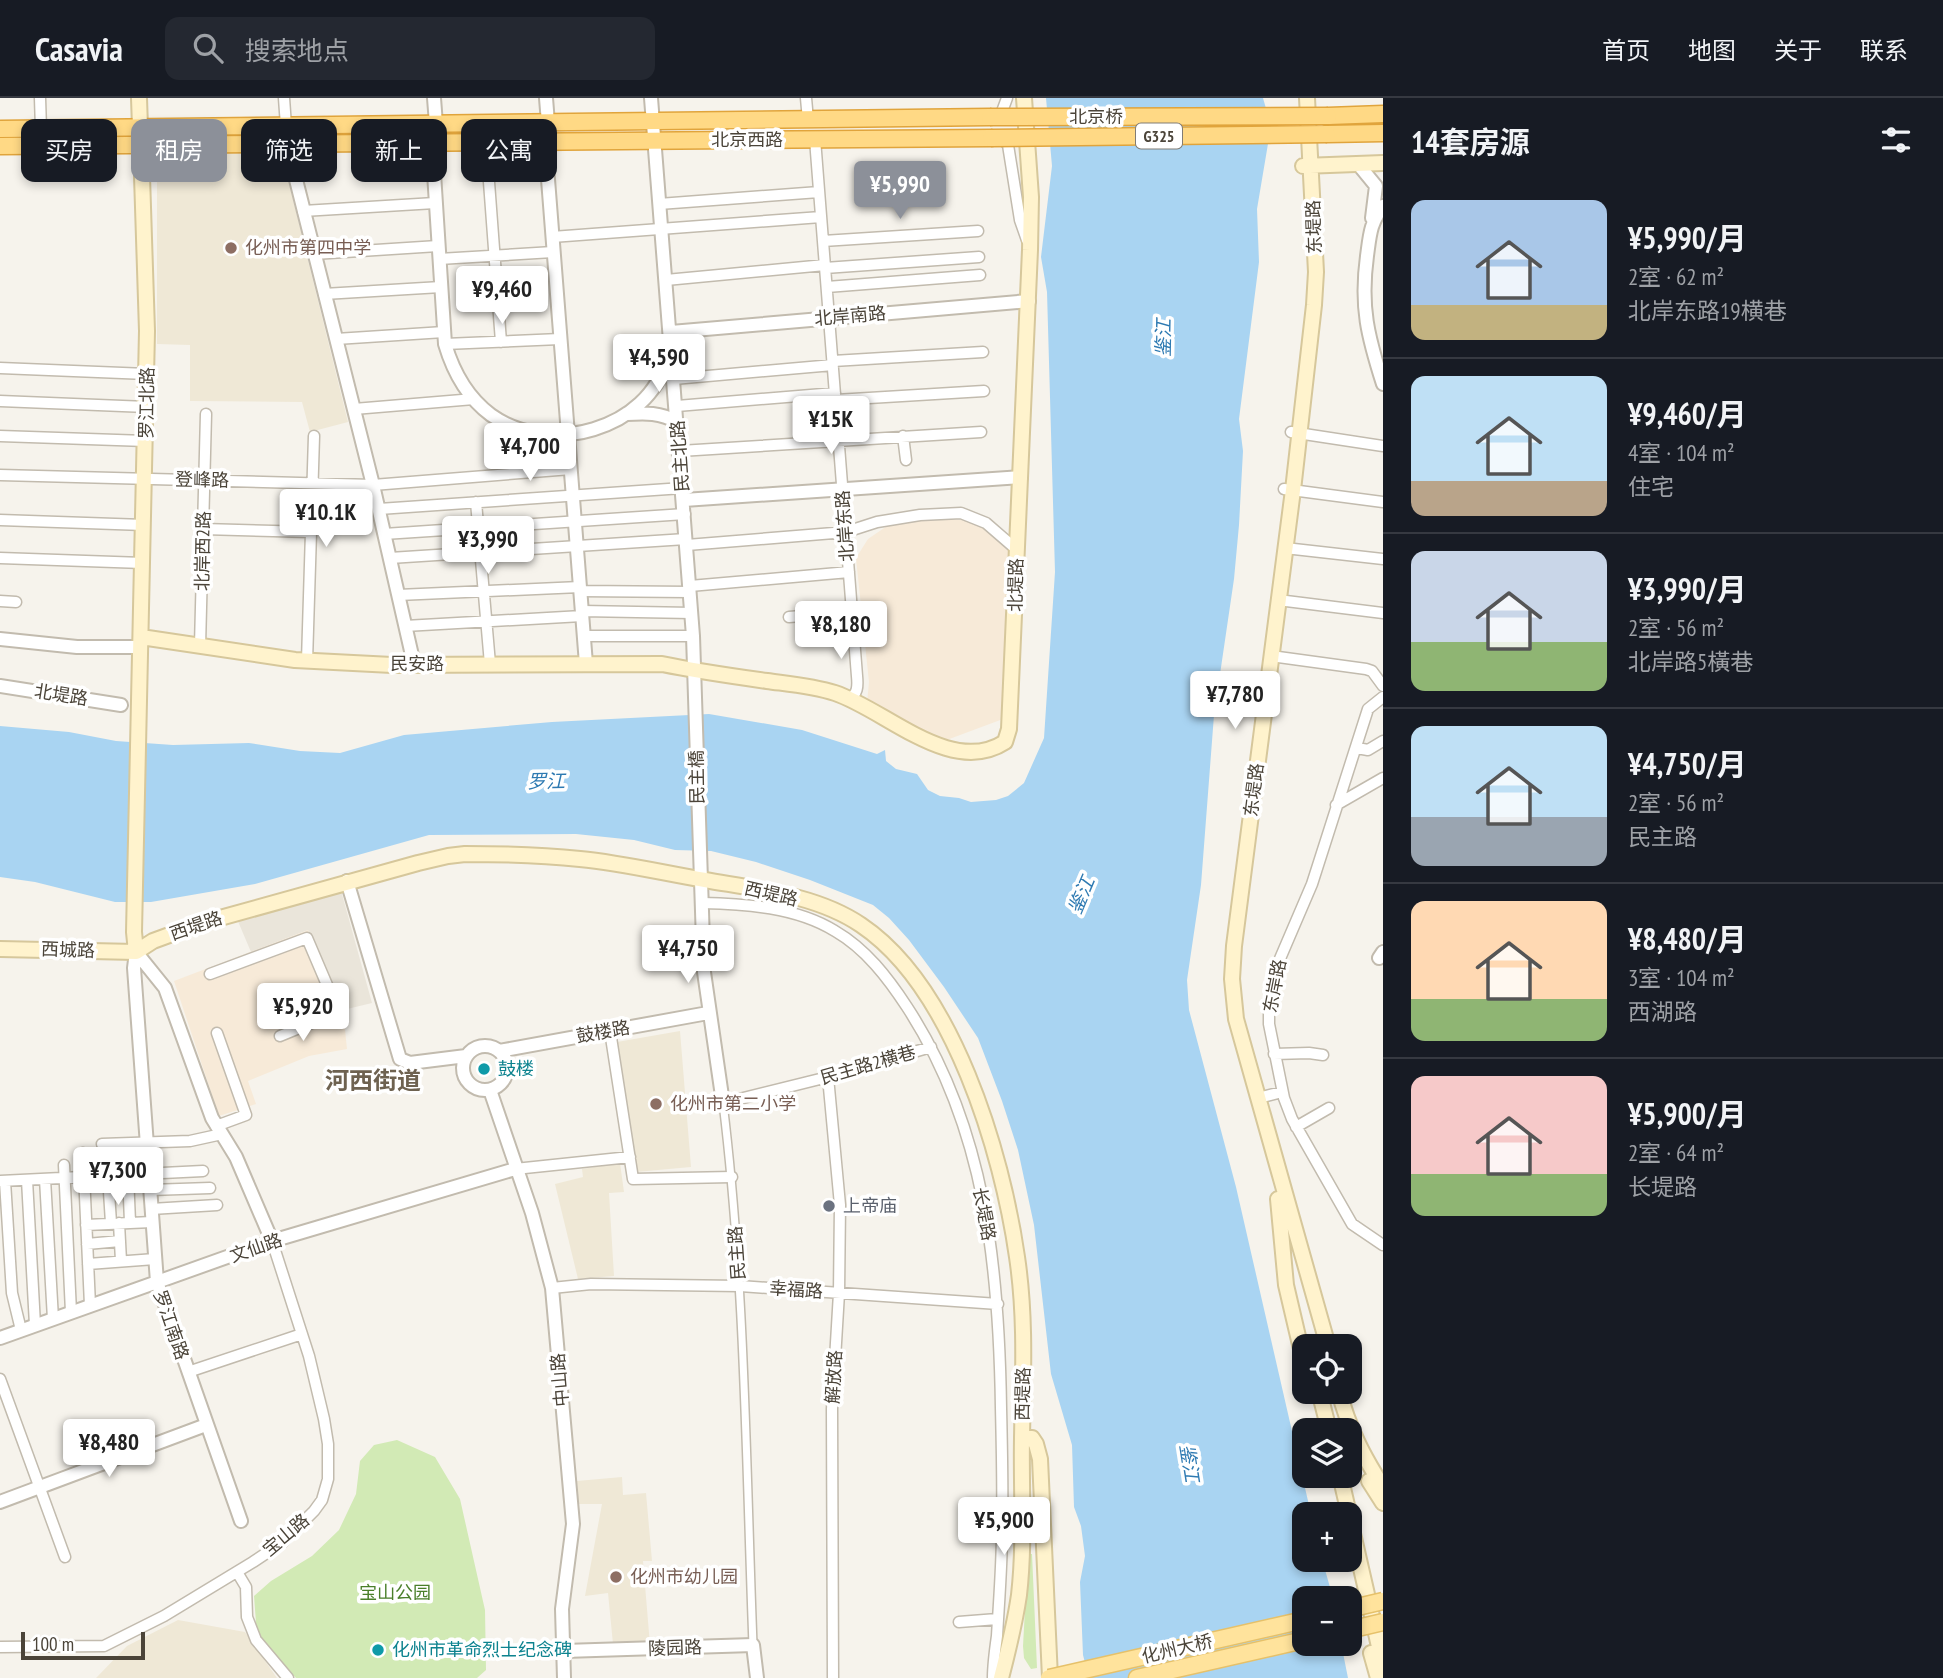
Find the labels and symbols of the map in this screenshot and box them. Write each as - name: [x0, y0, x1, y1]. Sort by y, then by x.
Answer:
- street label: 北京桥: [1069, 105, 1123, 128]
- road number: G325: [1136, 124, 1182, 148]
- street label: 北京西路: [711, 128, 783, 151]
- pin: ¥5,990: [843, 162, 957, 221]
- street label: 东堤路: [1301, 200, 1326, 254]
- place label: 化州市第四中学: [245, 236, 371, 259]
- marker: 化州市第四中学: [223, 240, 239, 256]
- pin: ¥9,460: [445, 266, 559, 326]
- street label: 北岸南路: [813, 301, 887, 330]
- water label: 鉴江: [1151, 317, 1175, 357]
- pin: ¥4,590: [602, 334, 716, 394]
- street label: 罗江北路: [134, 367, 159, 439]
- pin: ¥15K: [790, 396, 872, 456]
- street label: 民主北路: [666, 419, 693, 493]
- pin: ¥4,700: [473, 424, 587, 483]
- street label: 登峰路: [175, 468, 229, 491]
- street label: 北岸东路: [831, 489, 858, 563]
- pin: ¥10.1K: [269, 490, 383, 549]
- street label: 北岸西2路: [190, 511, 215, 591]
- pin: ¥3,990: [431, 517, 545, 576]
- street label: 北堤路: [1004, 558, 1027, 612]
- pin: ¥8,180: [784, 602, 898, 661]
- street label: 民安路: [390, 652, 444, 675]
- pin: ¥7,780: [1178, 672, 1292, 731]
- street label: 北堤路: [33, 679, 90, 710]
- street label: 民主橋: [685, 750, 708, 804]
- street label: 东堤路: [1239, 762, 1268, 818]
- water label: 罗江: [527, 769, 567, 793]
- water label: 鉴江: [1063, 871, 1100, 917]
- street label: 西堤路: [742, 876, 800, 911]
- street label: 西堤路: [167, 906, 225, 945]
- pin: ¥4,750: [631, 926, 745, 985]
- street label: 西城路: [41, 937, 95, 962]
- street label: 东岸路: [1258, 957, 1291, 1015]
- pin: ¥5,920: [246, 984, 360, 1043]
- street label: 鼓楼路: [574, 1015, 631, 1048]
- street label: 民主路2横巷: [818, 1040, 918, 1089]
- place label: 鼓楼: [498, 1057, 534, 1080]
- marker: 鼓楼: [476, 1061, 492, 1077]
- district label: 河西街道: [325, 1065, 421, 1096]
- place label: 化州市第二小学: [670, 1092, 796, 1115]
- marker: 化州市第二小学: [648, 1096, 664, 1112]
- pin: ¥7,300: [61, 1148, 175, 1207]
- street label: 长堤路: [968, 1185, 1001, 1243]
- place label: 上帝庙: [843, 1194, 897, 1217]
- marker: 上帝庙: [821, 1198, 837, 1214]
- street label: 民主路: [723, 1225, 750, 1281]
- street label: 文仙路: [227, 1228, 285, 1267]
- street label: 幸福路: [768, 1276, 824, 1303]
- street label: 罗江南路: [149, 1287, 194, 1363]
- street label: 解放路: [821, 1349, 846, 1405]
- street label: 中山路: [546, 1352, 573, 1408]
- street label: 西堤路: [1011, 1367, 1034, 1421]
- pin: ¥8,480: [52, 1420, 166, 1479]
- water label: 鉴江: [1175, 1442, 1205, 1486]
- pin: ¥5,900: [947, 1498, 1061, 1557]
- street label: 宝山路: [258, 1508, 314, 1561]
- place label: 化州市幼儿园: [630, 1565, 738, 1588]
- marker: 化州市幼儿园: [608, 1569, 624, 1585]
- park label: 宝山公园: [359, 1581, 431, 1604]
- scale bar: [21, 1629, 145, 1661]
- street label: 化州大桥: [1139, 1629, 1215, 1668]
- street label: 陵园路: [648, 1635, 702, 1660]
- place label: 化州市革命烈士纪念碑: [392, 1638, 572, 1661]
- marker: 化州市革命烈士纪念碑: [370, 1642, 386, 1658]

